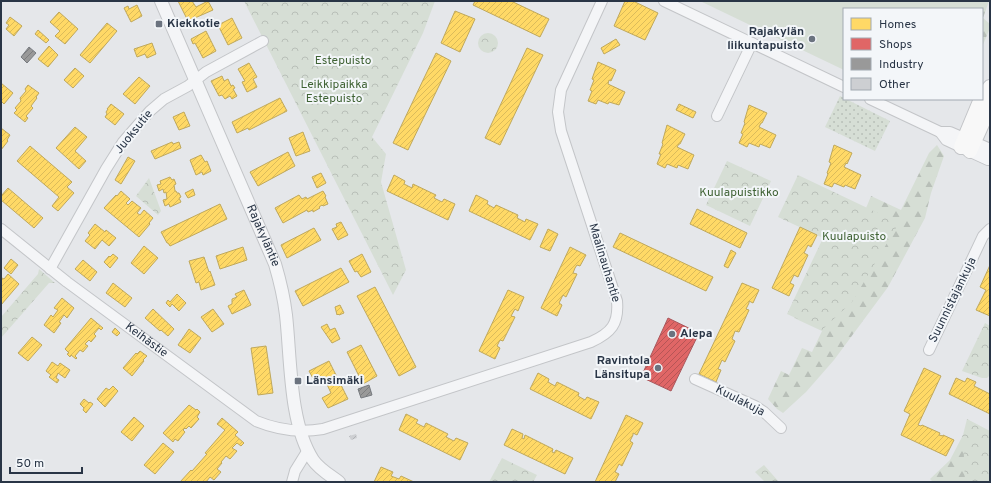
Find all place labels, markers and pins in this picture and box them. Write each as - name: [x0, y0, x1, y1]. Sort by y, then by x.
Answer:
- place label: Kiekkotie: [167, 16, 220, 32]
- marker: Kiekkotie: [154, 19, 164, 29]
- place label: Rajakylän liikuntapuisto: [727, 24, 804, 54]
- marker: Rajakylän liikuntapuisto: [807, 34, 817, 44]
- place label: Alepa: [680, 326, 713, 342]
- marker: Alepa: [667, 329, 677, 339]
- place label: Ravintola Länsitupa: [594, 353, 650, 383]
- marker: Ravintola Länsitupa: [653, 363, 663, 373]
- place label: Länsimäki: [306, 373, 363, 389]
- marker: Länsimäki: [293, 376, 303, 386]

